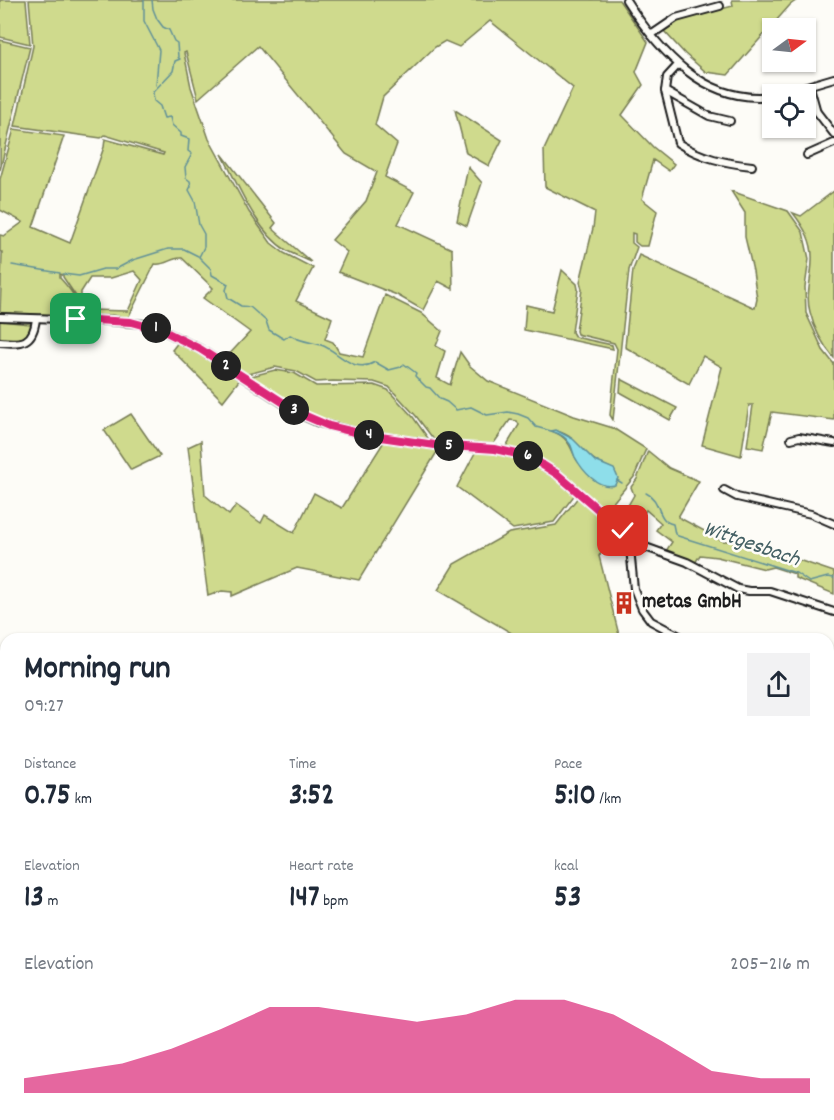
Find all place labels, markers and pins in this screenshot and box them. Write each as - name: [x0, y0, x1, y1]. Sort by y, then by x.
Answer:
- pin: [50, 293, 101, 344]
- pin: 1: [141, 313, 171, 343]
- pin: 2: [211, 351, 241, 381]
- pin: 3: [279, 395, 309, 425]
- pin: 4: [354, 420, 384, 450]
- pin: 5: [434, 431, 464, 461]
- pin: 6: [513, 441, 543, 471]
- pin: [597, 505, 648, 556]
- place label: metas GmbH: [642, 588, 742, 618]
- building icon: metas GmbH: [611, 590, 637, 616]

